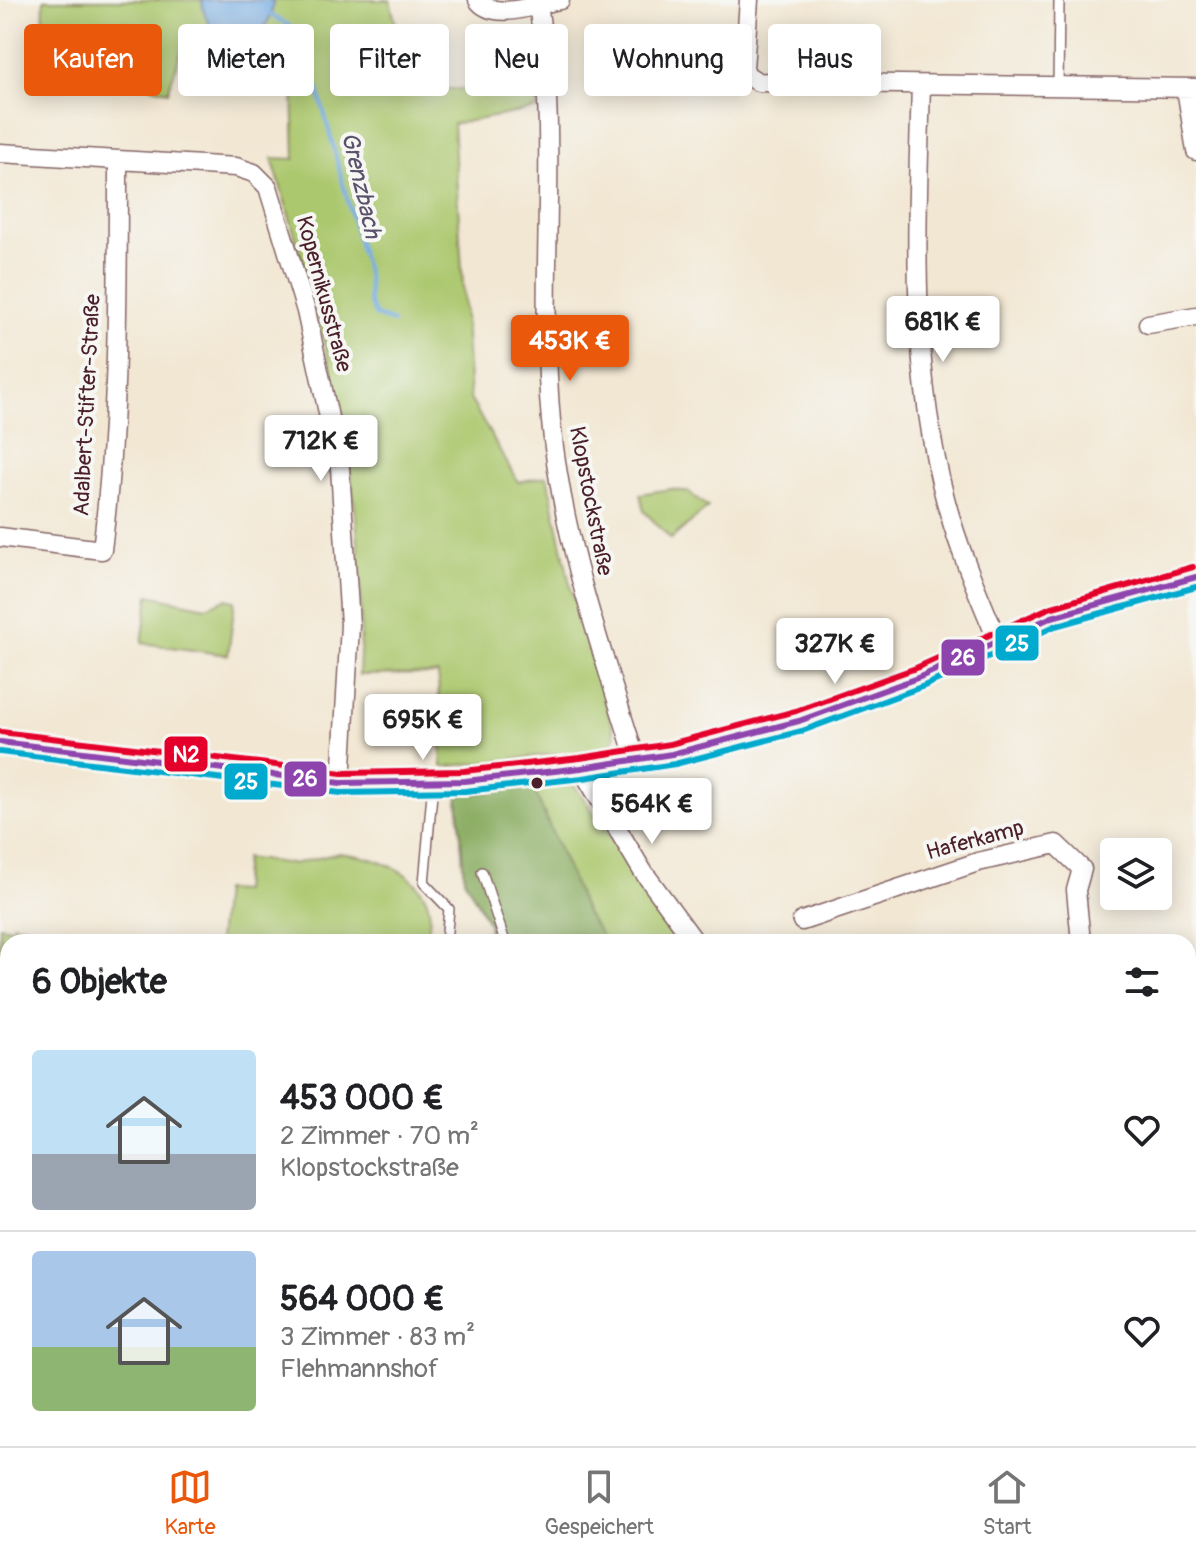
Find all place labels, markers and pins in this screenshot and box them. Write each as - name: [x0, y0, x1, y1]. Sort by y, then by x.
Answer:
- pin: 681K €: [878, 296, 1008, 364]
- pin: 453K €: [505, 315, 635, 383]
- pin: 712K €: [256, 415, 386, 483]
- pin: 327K €: [770, 618, 900, 686]
- pin: 695K €: [358, 694, 488, 762]
- unlabelled marker: [529, 775, 545, 791]
- pin: 564K €: [587, 778, 717, 846]

